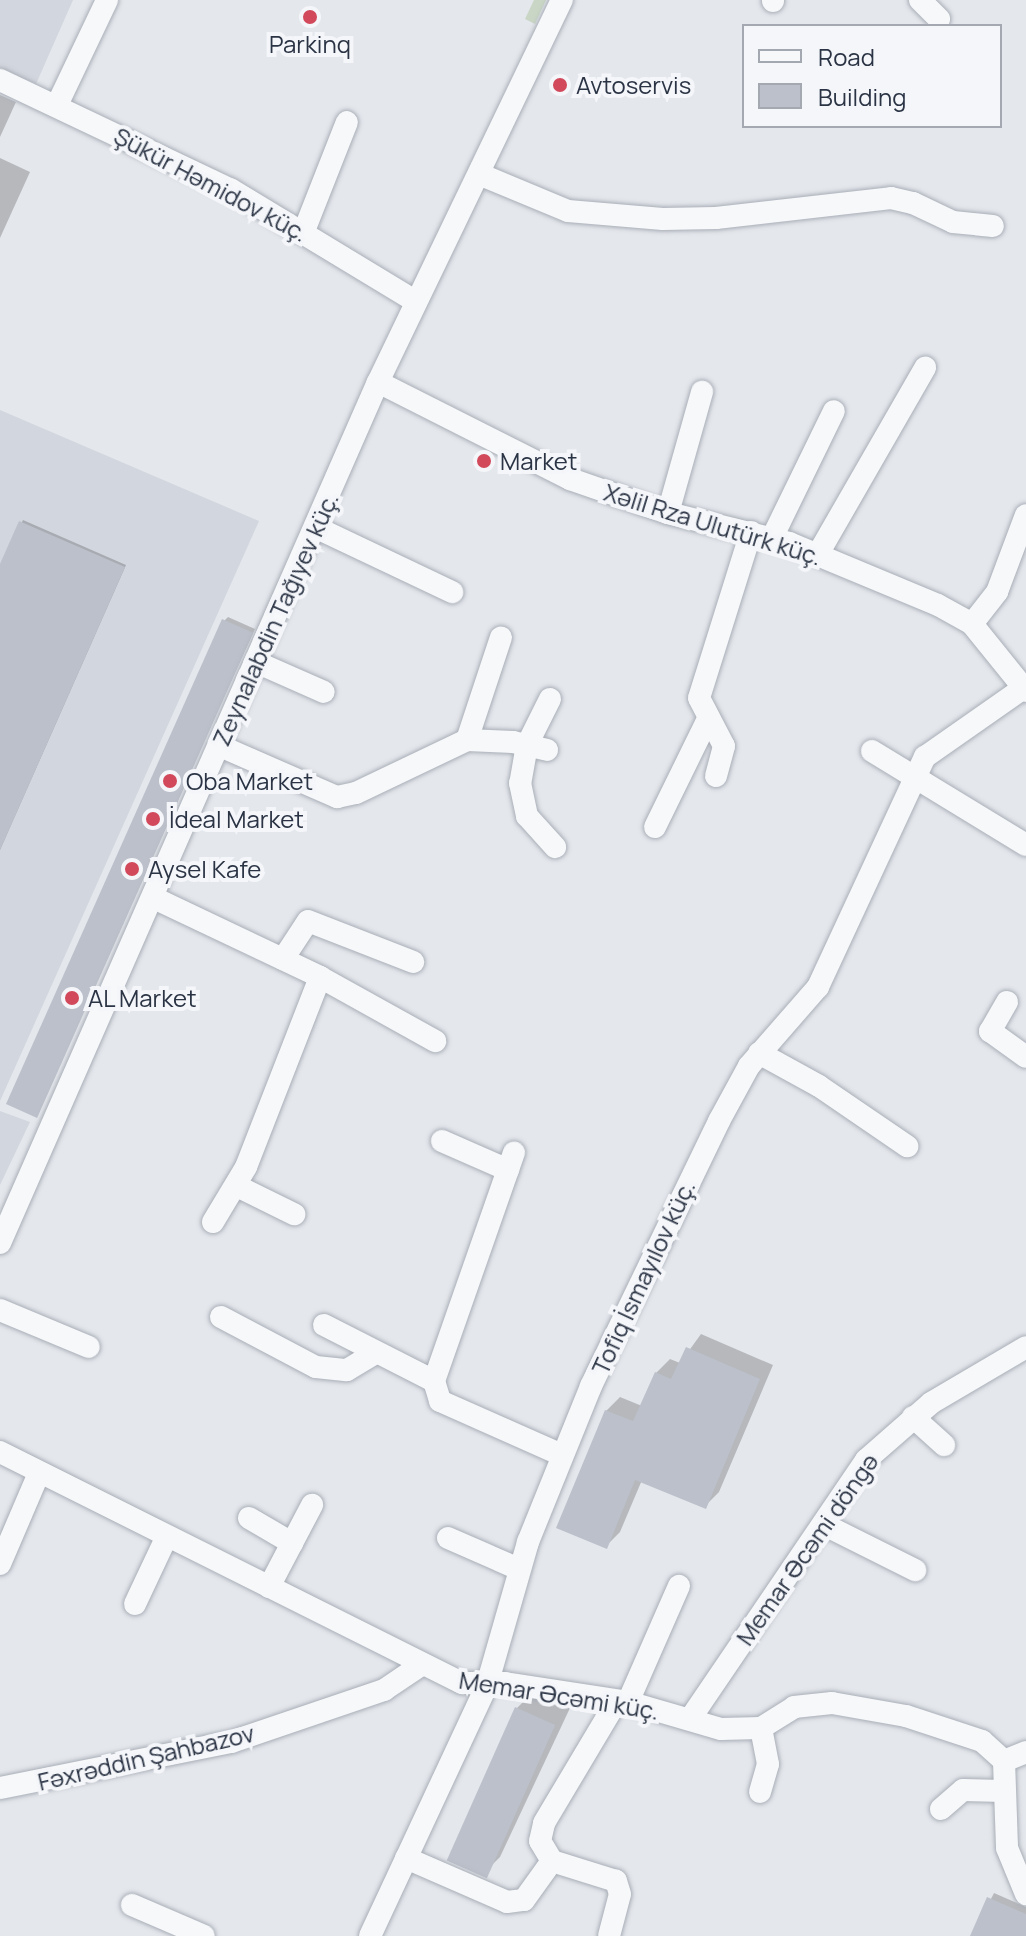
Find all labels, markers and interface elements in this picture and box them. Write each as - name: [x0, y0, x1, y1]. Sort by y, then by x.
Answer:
- marker: Parkinq: [301, 8, 319, 26]
- legend: [742, 24, 1002, 128]
- place label: Parkinq: [269, 30, 351, 58]
- text: Road: [818, 40, 875, 73]
- place label: Avtoservis: [576, 71, 691, 99]
- marker: Avtoservis: [551, 76, 569, 94]
- text: Building: [818, 80, 906, 113]
- street label: Şükür Həmidov küç.: [109, 121, 313, 247]
- place label: Market: [500, 447, 577, 475]
- marker: Market: [475, 452, 493, 470]
- street label: Xəlil Rza Ulutürk küç.: [601, 477, 825, 571]
- street label: Zeynalabdin Tağıyev küç.: [206, 488, 344, 750]
- place label: Oba Market: [186, 767, 313, 795]
- marker: Oba Market: [161, 772, 179, 790]
- place label: İdeal Market: [169, 805, 304, 833]
- marker: İdeal Market: [144, 810, 162, 828]
- place label: Aysel Kafe: [148, 855, 261, 883]
- marker: Aysel Kafe: [123, 860, 141, 878]
- place label: AL Market: [88, 984, 198, 1012]
- marker: AL Market: [63, 989, 81, 1007]
- street label: Tofiq İsmayılov küç.: [585, 1175, 701, 1379]
- street label: Memar Əcəmi döngə: [730, 1448, 884, 1650]
- street label: Memar Əcəmi küç.: [457, 1665, 661, 1725]
- street label: Fəxrəddin Şahbazov: [35, 1718, 257, 1796]

